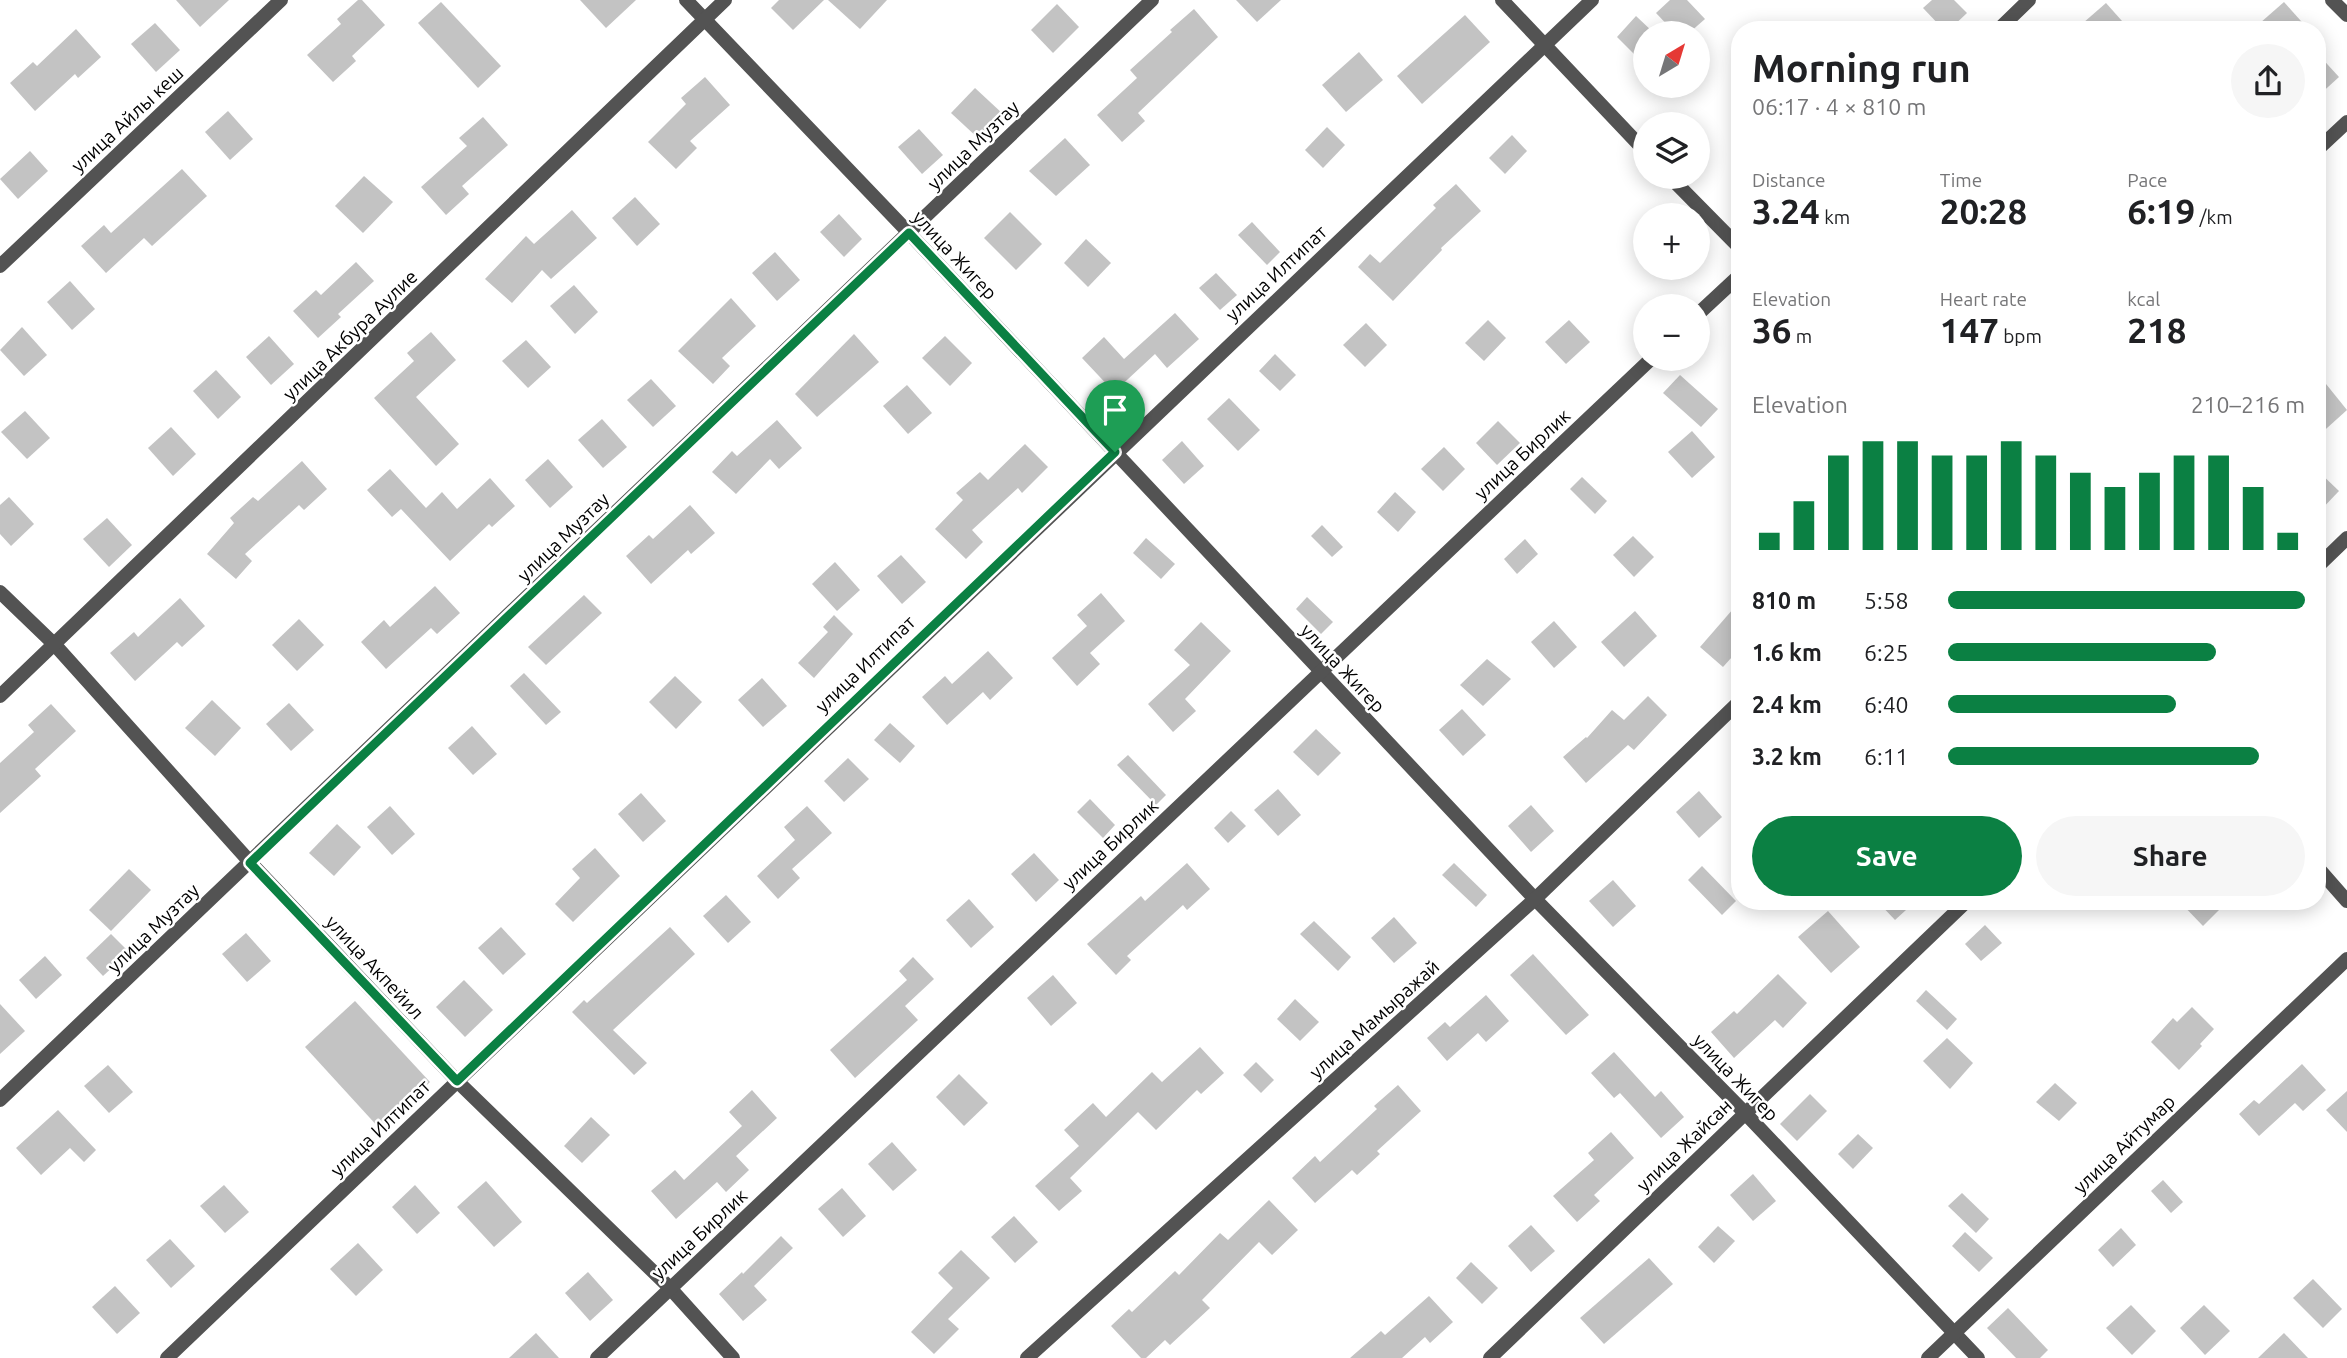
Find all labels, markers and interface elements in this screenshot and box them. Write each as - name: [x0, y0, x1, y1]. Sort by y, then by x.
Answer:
- north arrow: [1633, 21, 1710, 98]
- map controls: [1633, 21, 1710, 371]
- button: share: [2231, 44, 2305, 118]
- text: Morning run: [1752, 47, 1971, 89]
- street label: улица Айлы кеш: [66, 62, 188, 176]
- text: 06:17 · 4 × 810 m: [1752, 94, 1926, 119]
- street label: улица Музтау: [923, 96, 1023, 194]
- button: layers: [1633, 112, 1710, 189]
- text: Distance: [1752, 169, 1826, 191]
- text: Time: [1940, 169, 1982, 191]
- text: Pace: [2127, 169, 2168, 191]
- text: 3.24: [1752, 191, 1820, 231]
- text: 20:28: [1940, 191, 2027, 231]
- text: 6:19: [2127, 191, 2195, 231]
- button: +: [1633, 203, 1710, 280]
- street label: улица Жигер: [908, 206, 1002, 304]
- text: km: [1820, 206, 1850, 228]
- text: /km: [2195, 206, 2233, 228]
- street label: улица Илтипат: [1221, 220, 1331, 325]
- street label: улица Акбура Аулие: [278, 265, 422, 405]
- text: Elevation: [1752, 288, 1831, 310]
- text: Heart rate: [1940, 288, 2027, 310]
- text: kcal: [2127, 288, 2160, 310]
- button: −: [1633, 294, 1710, 371]
- text: 36: [1752, 310, 1791, 350]
- text: 147: [1940, 310, 1999, 350]
- text: 218: [2127, 310, 2187, 350]
- text: m: [1791, 325, 1812, 347]
- text: bpm: [1999, 325, 2042, 347]
- pin: [1085, 380, 1145, 452]
- icon: arrive: [1096, 391, 1134, 429]
- text: Elevation: [1752, 392, 1848, 417]
- text: 210–216 m: [2191, 392, 2305, 417]
- street label: улица Бирлик: [1470, 404, 1574, 504]
- street label: улица Музтау: [513, 488, 613, 586]
- text: 810 m: [1752, 588, 1816, 613]
- text: 5:58: [1864, 588, 1909, 613]
- street label: улица Илтипат: [811, 611, 920, 717]
- street label: улица Жигер: [1296, 619, 1390, 717]
- text: 1.6 km: [1752, 640, 1822, 665]
- text: 6:25: [1864, 640, 1909, 665]
- text: 2.4 km: [1752, 692, 1822, 717]
- text: 6:40: [1864, 692, 1909, 717]
- text: 3.2 km: [1752, 744, 1822, 769]
- text: 6:11: [1864, 744, 1909, 769]
- street label: улица Бирлик: [1058, 794, 1162, 894]
- button: Save: [1752, 816, 2022, 896]
- button: Share: [2036, 816, 2305, 896]
- street label: улица Музтау: [103, 879, 203, 977]
- street label: улица Акпейил: [321, 911, 429, 1023]
- street label: улица Мамыражай: [1305, 955, 1443, 1083]
- street label: улица Жигер: [1689, 1029, 1783, 1125]
- street label: улица Илтипат: [326, 1075, 435, 1181]
- street label: улица Айтумар: [2069, 1090, 2179, 1198]
- street label: улица Жайсан: [1632, 1094, 1736, 1196]
- street label: улица Бирлик: [647, 1184, 751, 1284]

